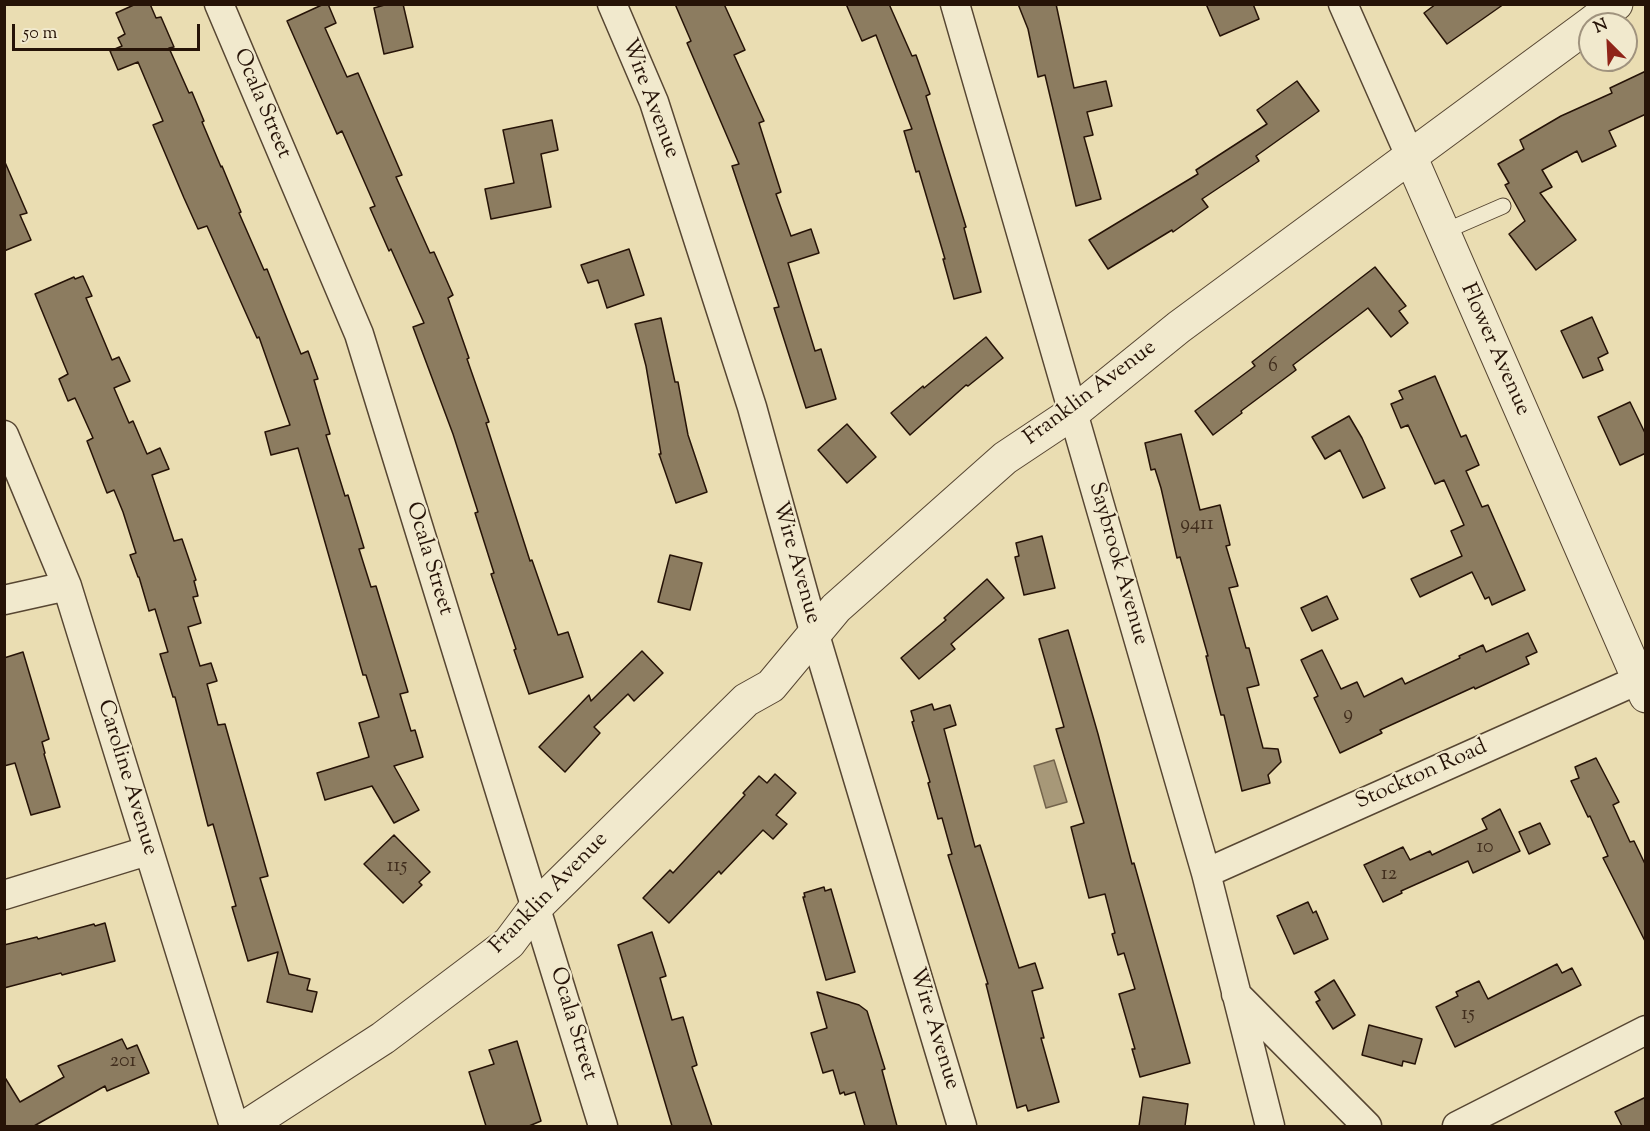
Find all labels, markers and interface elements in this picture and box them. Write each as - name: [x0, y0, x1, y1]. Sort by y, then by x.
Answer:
- scale bar: [15, 12, 202, 50]
- north arrow: [1578, 12, 1638, 72]
- text: N: [1591, 14, 1612, 40]
- text: 50 m: [23, 21, 57, 47]
- street label: Wire Avenue: [614, 35, 684, 163]
- street label: Ocala Street: [226, 45, 296, 163]
- street label: Flower Avenue: [1453, 280, 1535, 420]
- street label: Franklin Avenue: [1020, 336, 1162, 452]
- house number: 6: [1268, 356, 1278, 380]
- street label: Saybrook Avenue: [1081, 480, 1153, 648]
- street label: Ocala Street: [398, 499, 458, 619]
- street label: Wire Avenue: [765, 499, 825, 627]
- house number: 9411: [1180, 514, 1214, 538]
- street label: Caroline Avenue: [90, 697, 162, 859]
- house number: 9: [1343, 704, 1353, 728]
- street label: Stockton Road: [1352, 735, 1492, 817]
- street label: Franklin Avenue: [485, 828, 615, 960]
- house number: 10: [1476, 837, 1494, 861]
- house number: 115: [387, 856, 407, 880]
- house number: 12: [1381, 864, 1397, 888]
- street label: Ocala Street: [542, 964, 602, 1084]
- street label: Wire Avenue: [902, 965, 964, 1093]
- house number: 15: [1461, 1004, 1475, 1028]
- house number: 201: [110, 1051, 136, 1075]

